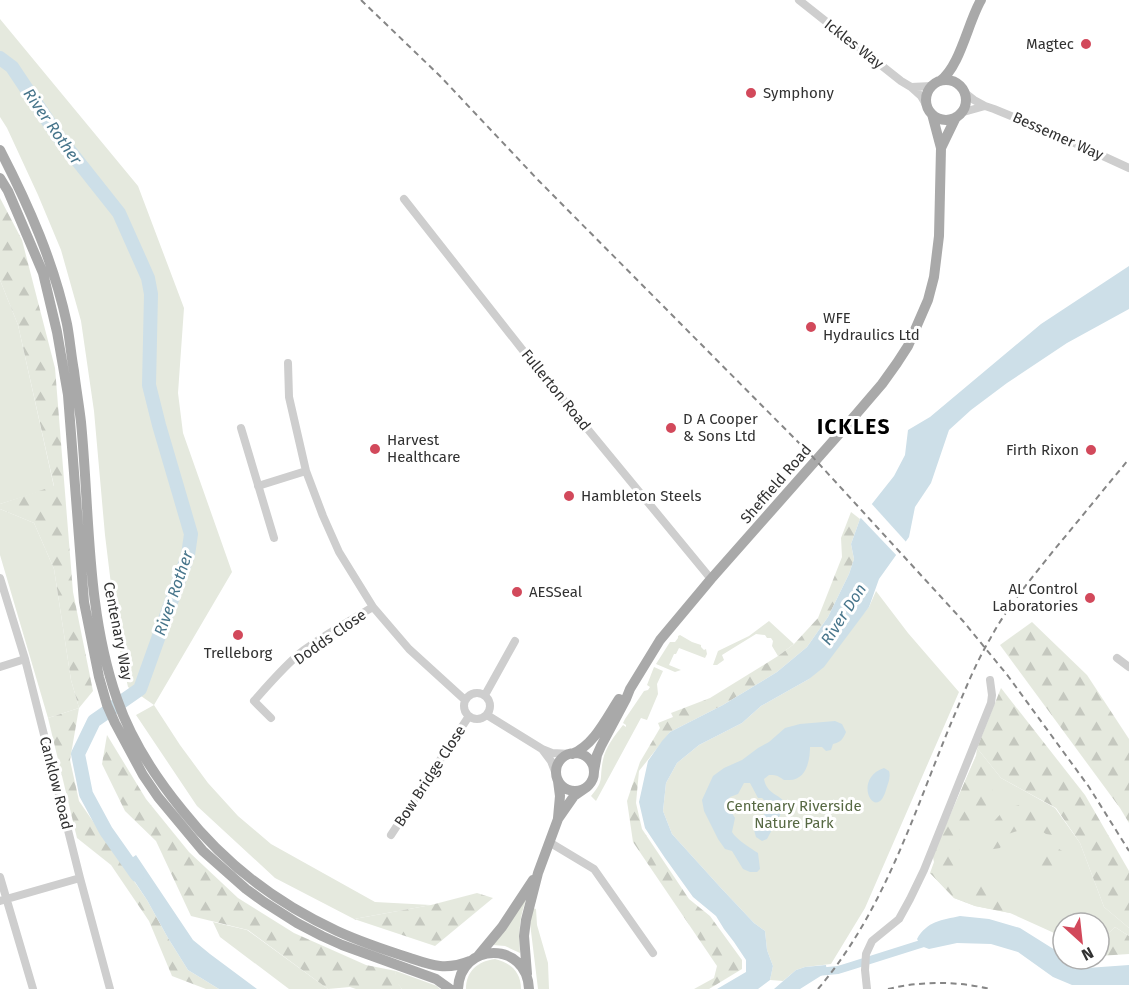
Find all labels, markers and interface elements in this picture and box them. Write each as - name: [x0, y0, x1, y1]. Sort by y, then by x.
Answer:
- street label: Ickles Way: [821, 15, 888, 73]
- place label: Magtec: [1026, 35, 1074, 53]
- marker: Magtec: [1079, 37, 1093, 51]
- place label: Symphony: [763, 84, 834, 102]
- water label: River Rother: [20, 85, 86, 169]
- marker: Symphony: [744, 86, 758, 100]
- street label: Bessemer Way: [1010, 108, 1107, 164]
- place label: WFE Hydraulics Ltd: [823, 309, 920, 344]
- marker: WFE Hydraulics Ltd: [804, 320, 818, 334]
- street label: Fullerton Road: [518, 346, 594, 434]
- place label: D A Cooper & Sons Ltd: [683, 410, 758, 445]
- district label: ICKLES: [817, 414, 891, 440]
- marker: D A Cooper & Sons Ltd: [664, 421, 678, 435]
- place label: Harvest Healthcare: [387, 431, 461, 466]
- street label: Sheffield Road: [737, 441, 815, 527]
- place label: Firth Rixon: [1006, 441, 1079, 459]
- marker: Harvest Healthcare: [368, 442, 382, 456]
- marker: Firth Rixon: [1084, 443, 1098, 457]
- place label: Hambleton Steels: [581, 487, 701, 505]
- marker: Hambleton Steels: [562, 489, 576, 503]
- water label: River Rother: [150, 548, 197, 638]
- street label: Centenary Way: [100, 580, 136, 682]
- water label: River Don: [817, 580, 870, 648]
- place label: AL Control Laboratories: [992, 580, 1079, 615]
- place label: AESSeal: [529, 583, 583, 601]
- marker: AESSeal: [510, 585, 524, 599]
- marker: AL Control Laboratories: [1083, 591, 1097, 605]
- street label: Dodds Close: [290, 606, 370, 668]
- marker: Trelleborg: [231, 628, 245, 642]
- place label: Trelleborg: [204, 644, 273, 662]
- street label: Bow Bridge Close: [391, 722, 469, 830]
- street label: Canklow Road: [36, 735, 76, 831]
- park label: Centenary Riverside Nature Park: [726, 797, 862, 832]
- north arrow: [1051, 911, 1111, 971]
- text: N: [1079, 943, 1097, 965]

